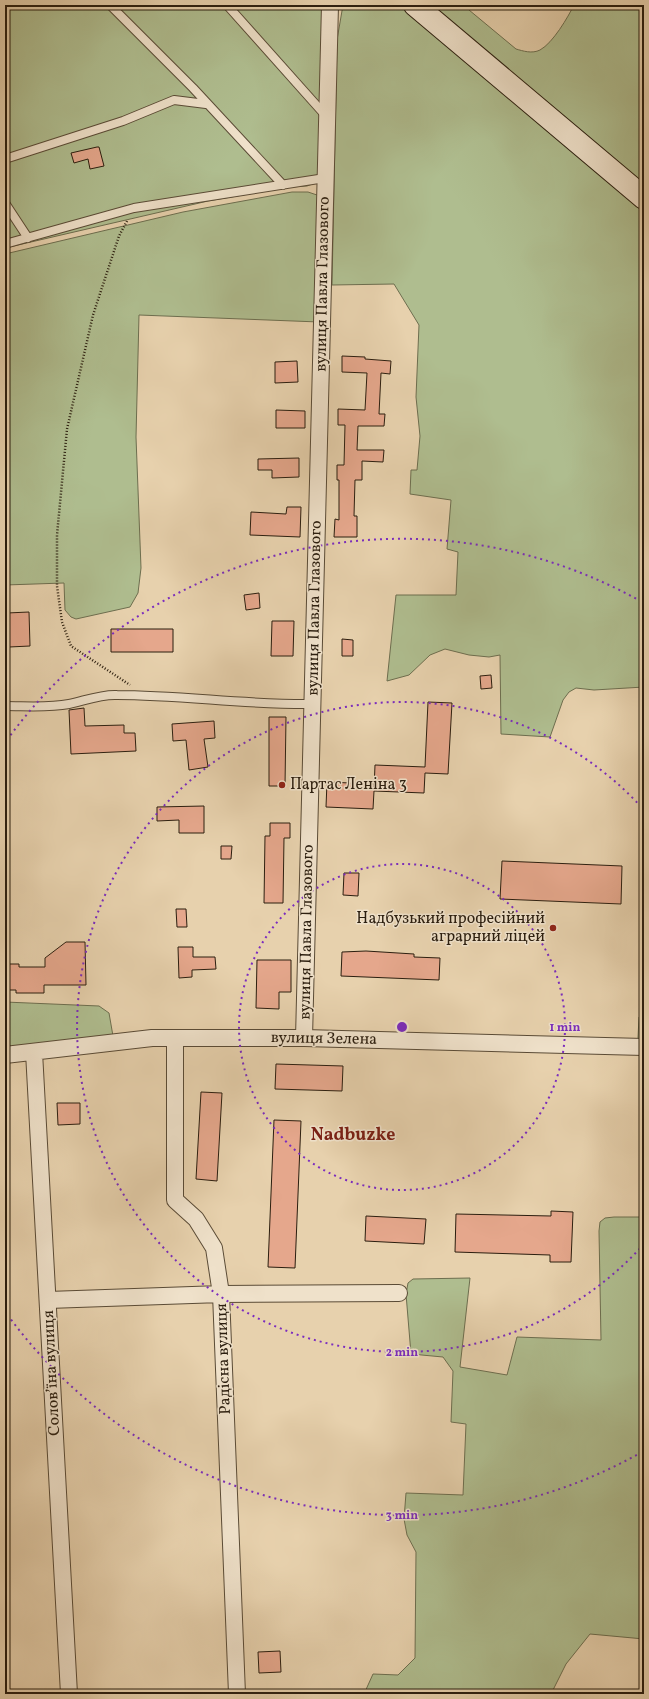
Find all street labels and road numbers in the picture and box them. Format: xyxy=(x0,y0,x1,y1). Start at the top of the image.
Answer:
street label: вулиця Павла Глазового xyxy=(310,196,336,372)
street label: вулиця Павла Глазового xyxy=(302,520,328,696)
street label: вулиця Павла Глазового xyxy=(294,844,320,1020)
street label: вулиця Зелена xyxy=(271,1027,377,1051)
street label: Радісна вулиця xyxy=(211,1303,237,1415)
street label: Соловʼїна вулиця xyxy=(38,1310,66,1436)

